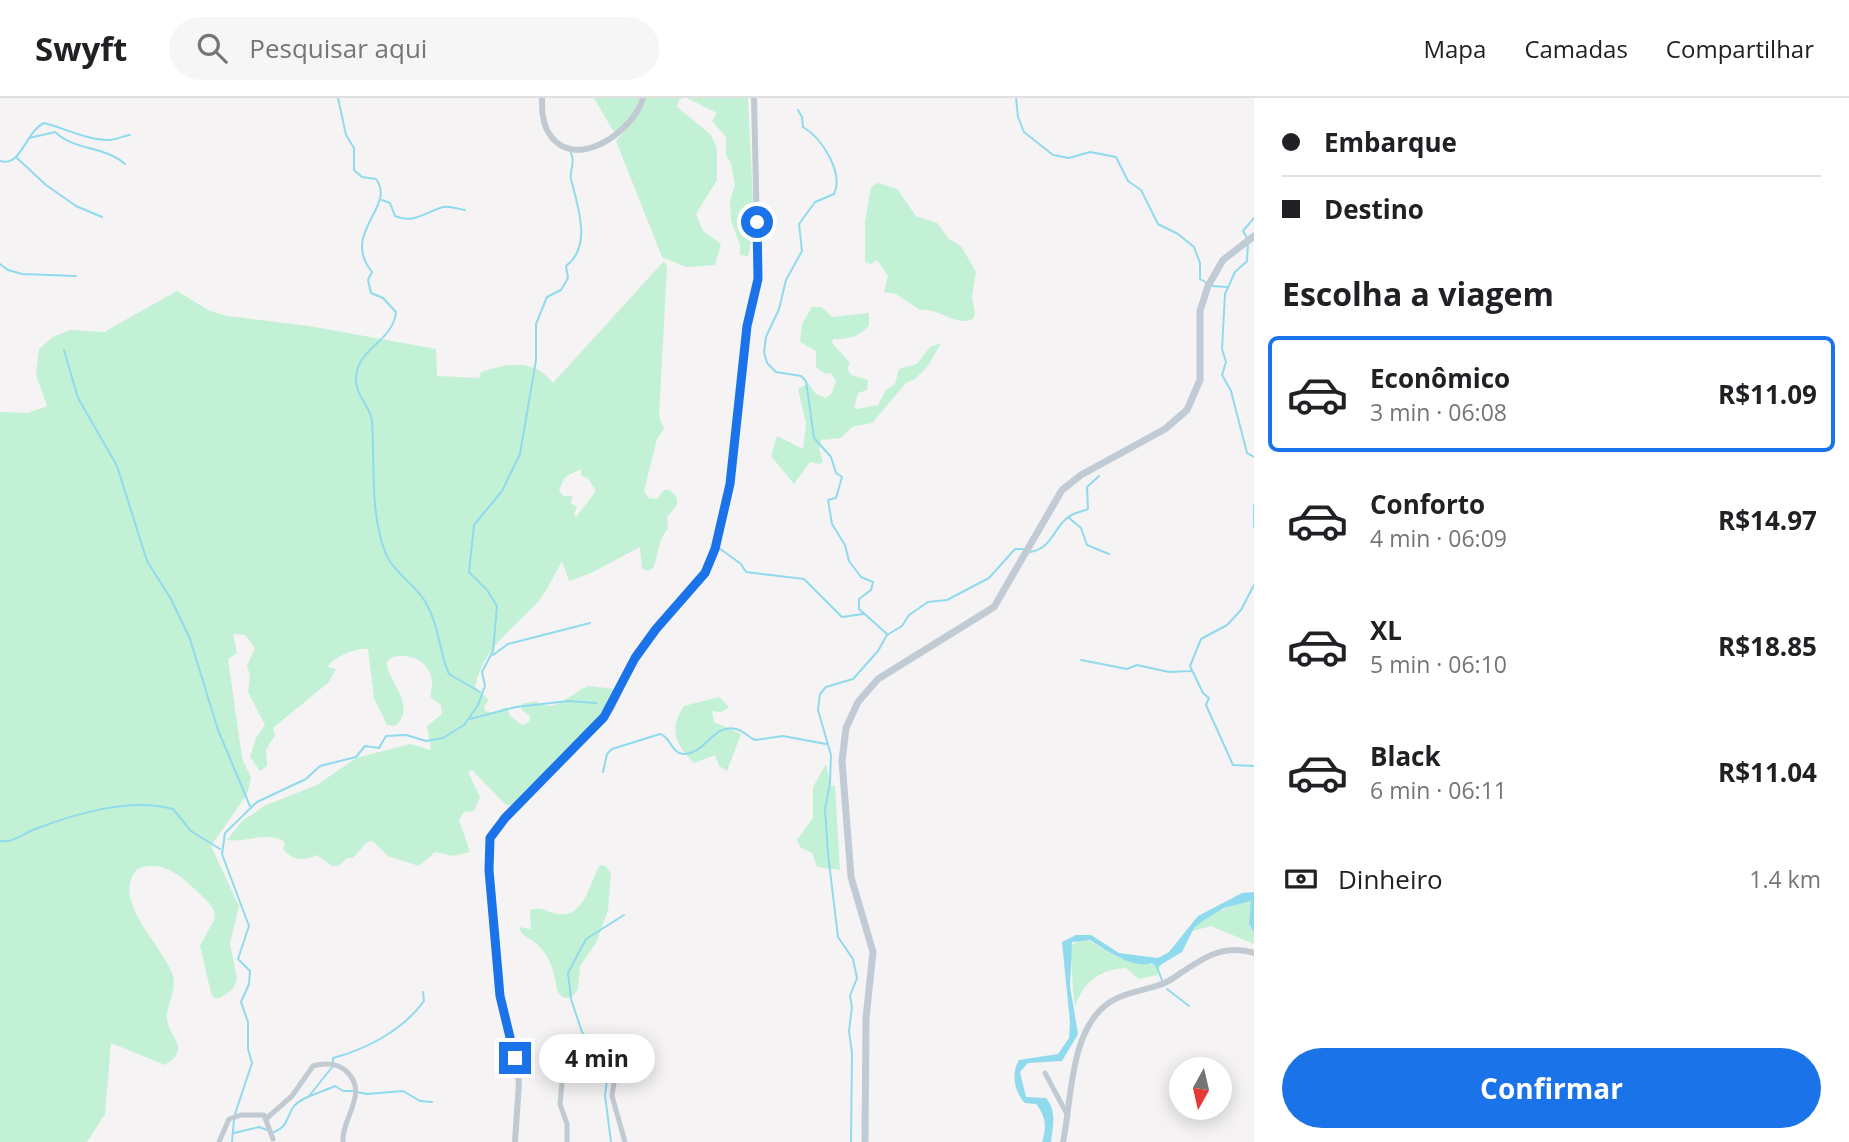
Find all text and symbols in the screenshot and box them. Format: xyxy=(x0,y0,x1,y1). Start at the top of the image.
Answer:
search box xyxy=(169,17,659,80)
text: Swyft xyxy=(35,26,127,71)
icon: search xyxy=(193,29,231,67)
text: Pesquisar aqui xyxy=(249,30,427,66)
text: Mapa xyxy=(1423,32,1486,65)
text: Camadas xyxy=(1524,32,1628,65)
text: Compartilhar xyxy=(1666,32,1814,65)
text: Embarque xyxy=(1324,124,1457,160)
text: Destino xyxy=(1324,191,1424,227)
route start xyxy=(741,206,773,238)
text: Escolha a viagem xyxy=(1282,272,1554,315)
text: Econômico xyxy=(1370,360,1510,396)
icon: car xyxy=(1286,363,1349,426)
text: R$11.09 xyxy=(1718,376,1817,412)
text: 3 min · 06:08 xyxy=(1370,396,1507,428)
text: Conforto xyxy=(1370,486,1485,522)
icon: car xyxy=(1286,489,1349,552)
text: R$14.97 xyxy=(1718,502,1817,538)
text: 4 min · 06:09 xyxy=(1370,522,1507,554)
text: XL xyxy=(1370,612,1402,648)
icon: car xyxy=(1286,615,1349,678)
text: R$18.85 xyxy=(1718,628,1817,664)
text: 5 min · 06:10 xyxy=(1370,648,1507,680)
text: Black xyxy=(1370,738,1441,774)
icon: car xyxy=(1286,741,1349,804)
text: R$11.04 xyxy=(1718,754,1817,790)
text: 6 min · 06:11 xyxy=(1370,774,1507,806)
icon: cash xyxy=(1282,860,1320,898)
text: Dinheiro xyxy=(1338,861,1443,897)
text: 1.4 km xyxy=(1749,863,1821,895)
callout: 4 min xyxy=(540,1034,655,1082)
route end xyxy=(499,1042,531,1074)
text: 4 min xyxy=(565,1042,629,1074)
button: Confirmar xyxy=(1282,1048,1821,1128)
north arrow xyxy=(1169,1057,1232,1120)
map controls xyxy=(1169,1057,1232,1120)

